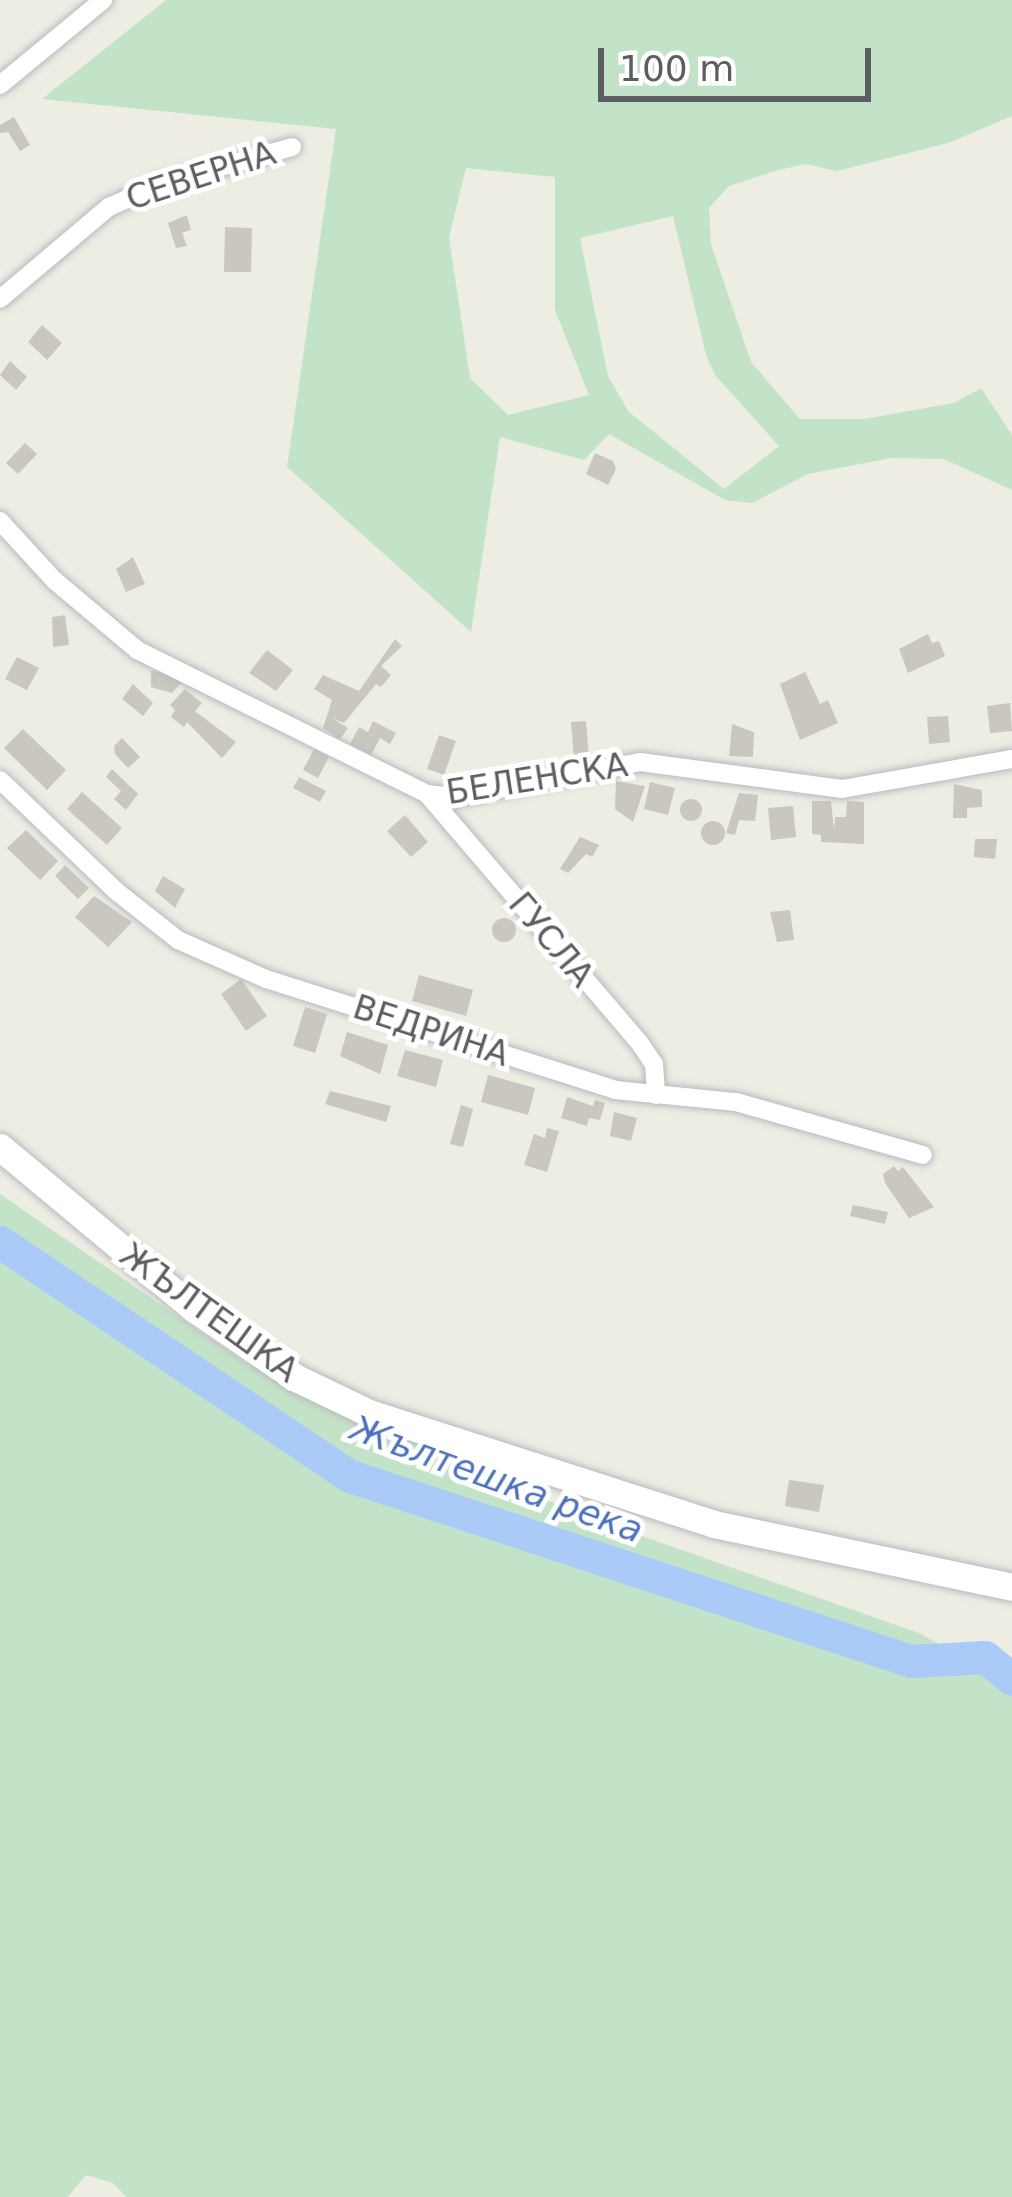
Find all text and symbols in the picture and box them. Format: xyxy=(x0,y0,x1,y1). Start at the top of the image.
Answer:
scale bar xyxy=(604,24,877,98)
text: 100 m xyxy=(619,48,734,89)
street label: СЕВЕРНА xyxy=(121,133,281,219)
street label: БЕЛЕНСКА xyxy=(444,745,630,813)
street label: ГУСЛА xyxy=(500,885,602,995)
street label: ВЕДРИНА xyxy=(348,987,514,1075)
street label: ЖЪЛТЕШКА xyxy=(112,1235,306,1391)
water label: Жълтешка река xyxy=(345,1406,649,1552)

